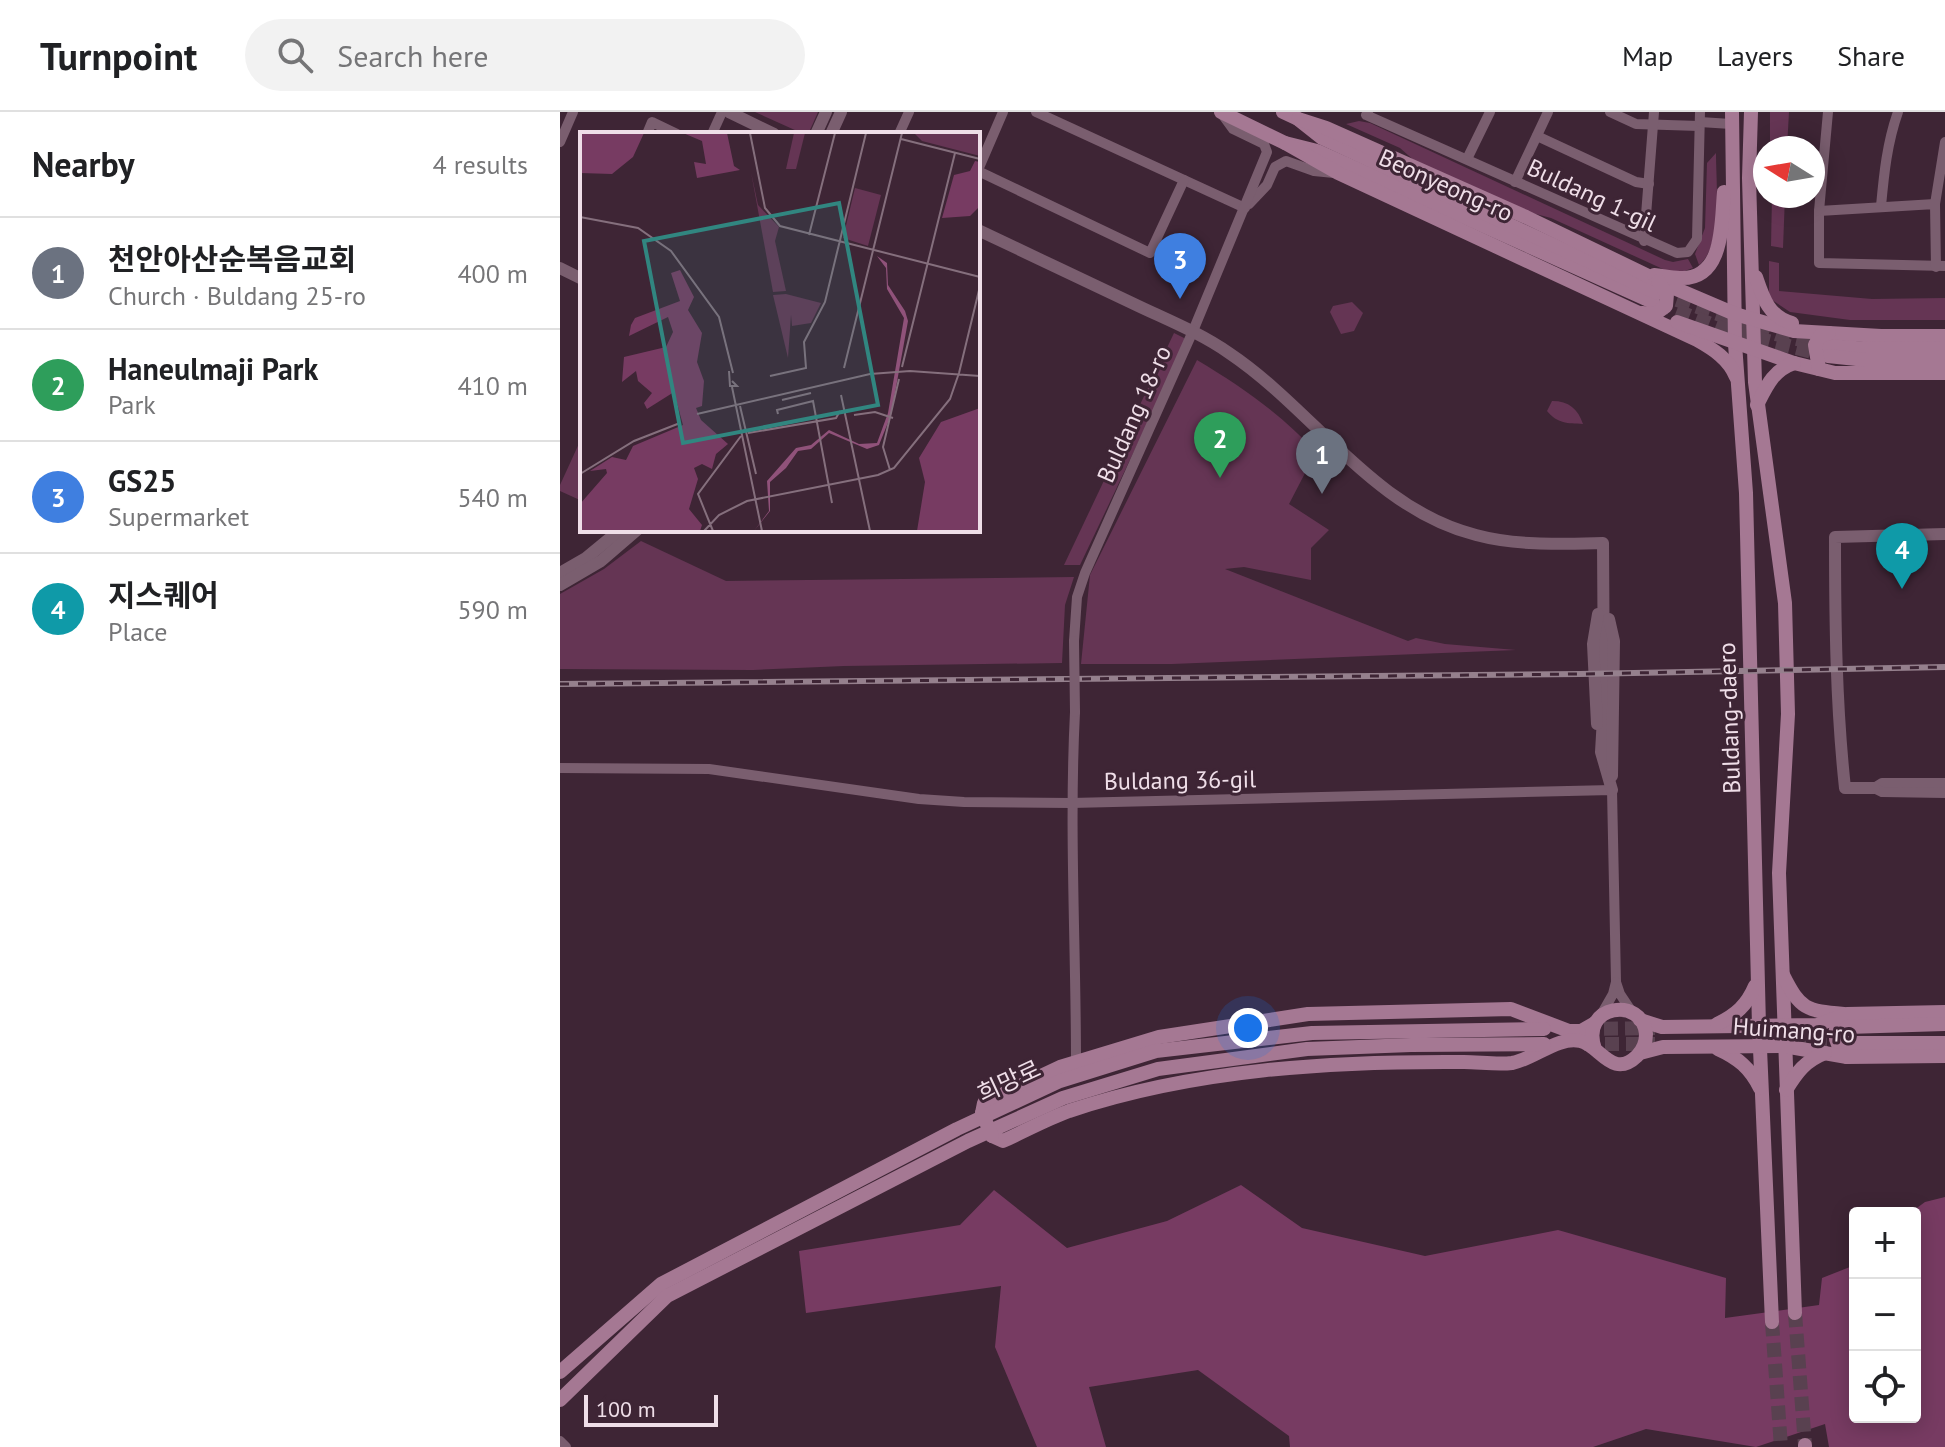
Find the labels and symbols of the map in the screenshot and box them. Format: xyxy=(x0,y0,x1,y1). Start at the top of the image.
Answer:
inset map xyxy=(580,132,980,532)
north arrow xyxy=(1753,136,1825,208)
street label: Beonyeong-ro xyxy=(1374,142,1518,228)
street label: Buldang 1-gil xyxy=(1522,152,1662,238)
pin: 3 xyxy=(1154,233,1206,299)
street label: Buldang 18-ro xyxy=(1090,341,1178,487)
pin: 2 xyxy=(1194,412,1246,478)
pin: 1 xyxy=(1296,428,1348,494)
pin: 4 xyxy=(1876,523,1928,589)
street label: Buldang-daero xyxy=(1711,642,1747,794)
street label: Buldang 36-gil xyxy=(1104,763,1256,797)
your location xyxy=(1228,1008,1268,1048)
street label: Huimang-ro xyxy=(1732,1010,1856,1050)
street label: 희망로 xyxy=(972,1053,1046,1109)
scale bar xyxy=(584,1391,718,1427)

